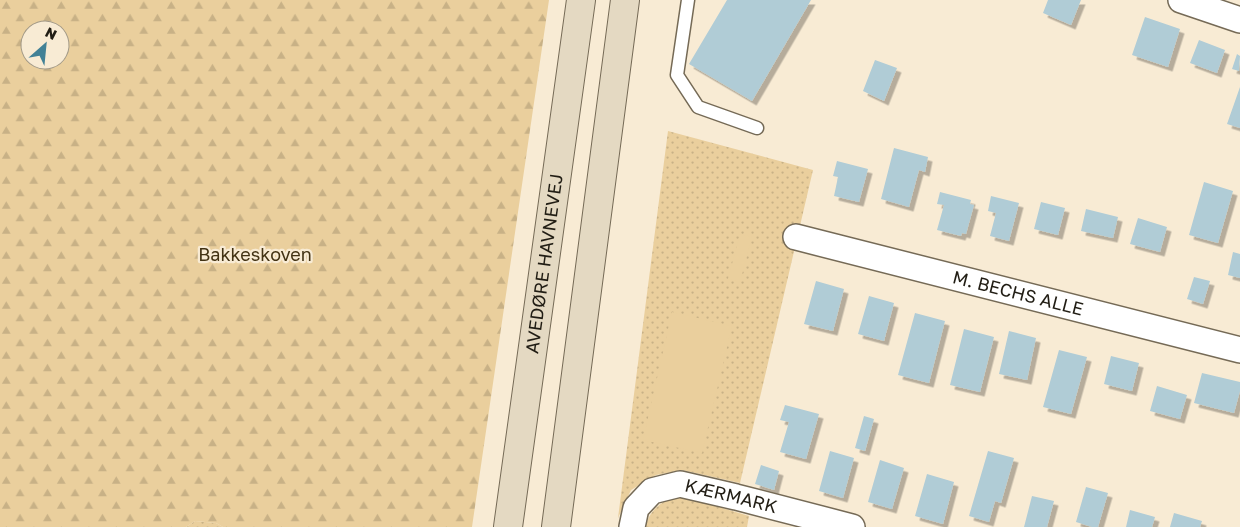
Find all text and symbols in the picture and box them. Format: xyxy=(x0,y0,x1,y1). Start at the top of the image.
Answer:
north arrow xyxy=(20,20,70,70)
text: N xyxy=(43,23,60,43)
street label: AVEDØRE HAVNEVEJ xyxy=(520,172,567,355)
park label: Bakkeskoven xyxy=(198,243,312,265)
street label: M. BECHS ALLE xyxy=(951,265,1086,320)
street label: KÆRMARK xyxy=(683,473,780,517)

